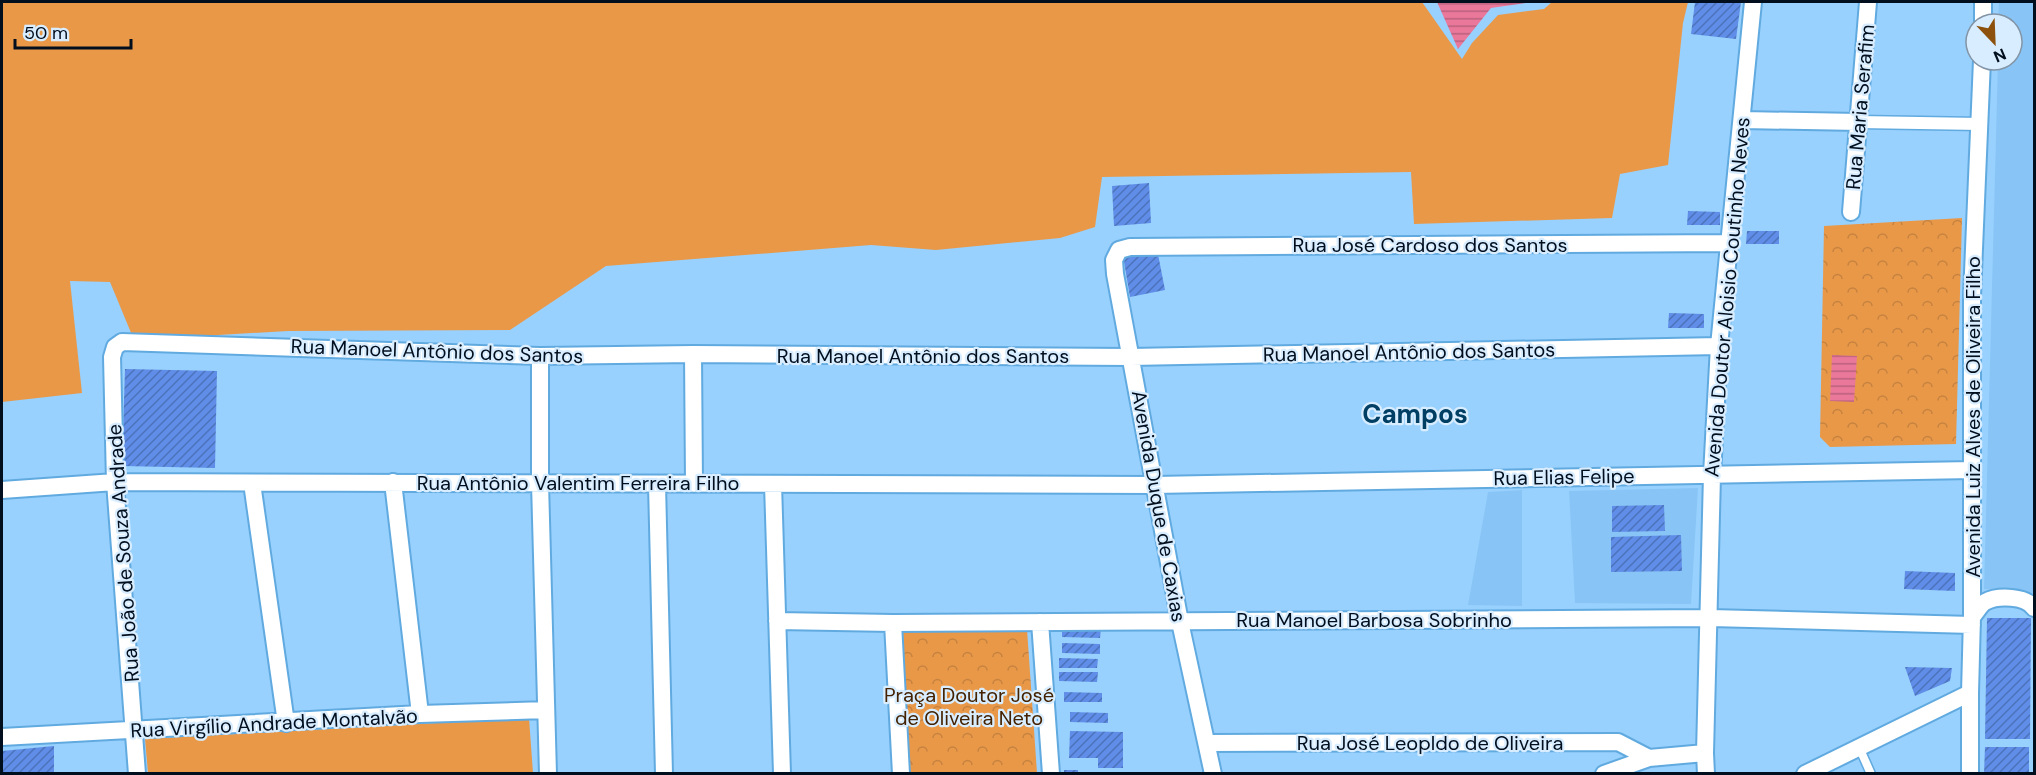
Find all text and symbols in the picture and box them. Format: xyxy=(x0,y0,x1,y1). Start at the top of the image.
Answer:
scale bar xyxy=(15,12,130,50)
north arrow xyxy=(1964,12,2024,72)
text: 50 m xyxy=(24,21,68,45)
street label: Rua Maria Serafim xyxy=(1840,23,1880,191)
text: N xyxy=(1990,43,2009,67)
street label: Avenida Doutor Aloisio Coutinho Neves xyxy=(1698,116,1756,478)
street label: Rua José Cardoso dos Santos xyxy=(1292,232,1568,258)
street label: Avenida Luiz Alves de Oliveira Filho xyxy=(1960,256,1986,578)
street label: Rua Manoel Antônio dos Santos xyxy=(290,333,584,369)
street label: Rua Manoel Antônio dos Santos xyxy=(1263,336,1555,368)
street label: Rua Manoel Antônio dos Santos xyxy=(777,343,1069,369)
street label: Avenida Duque de Caxias xyxy=(1126,388,1192,624)
district label: Campos xyxy=(1362,397,1468,431)
street label: Rua João de Souza Andrade xyxy=(101,423,145,683)
street label: Rua Elias Felipe xyxy=(1493,463,1635,491)
street label: Rua Antônio Valentim Ferreira Filho xyxy=(417,470,739,496)
street label: Rua Manoel Barbosa Sobrinho xyxy=(1236,607,1512,633)
park label: Praça Doutor José de Oliveira Neto xyxy=(884,682,1054,731)
street label: Rua Virgílio Andrade Montalvão xyxy=(130,702,418,744)
street label: Rua José Leopldo de Oliveira xyxy=(1297,730,1563,756)

